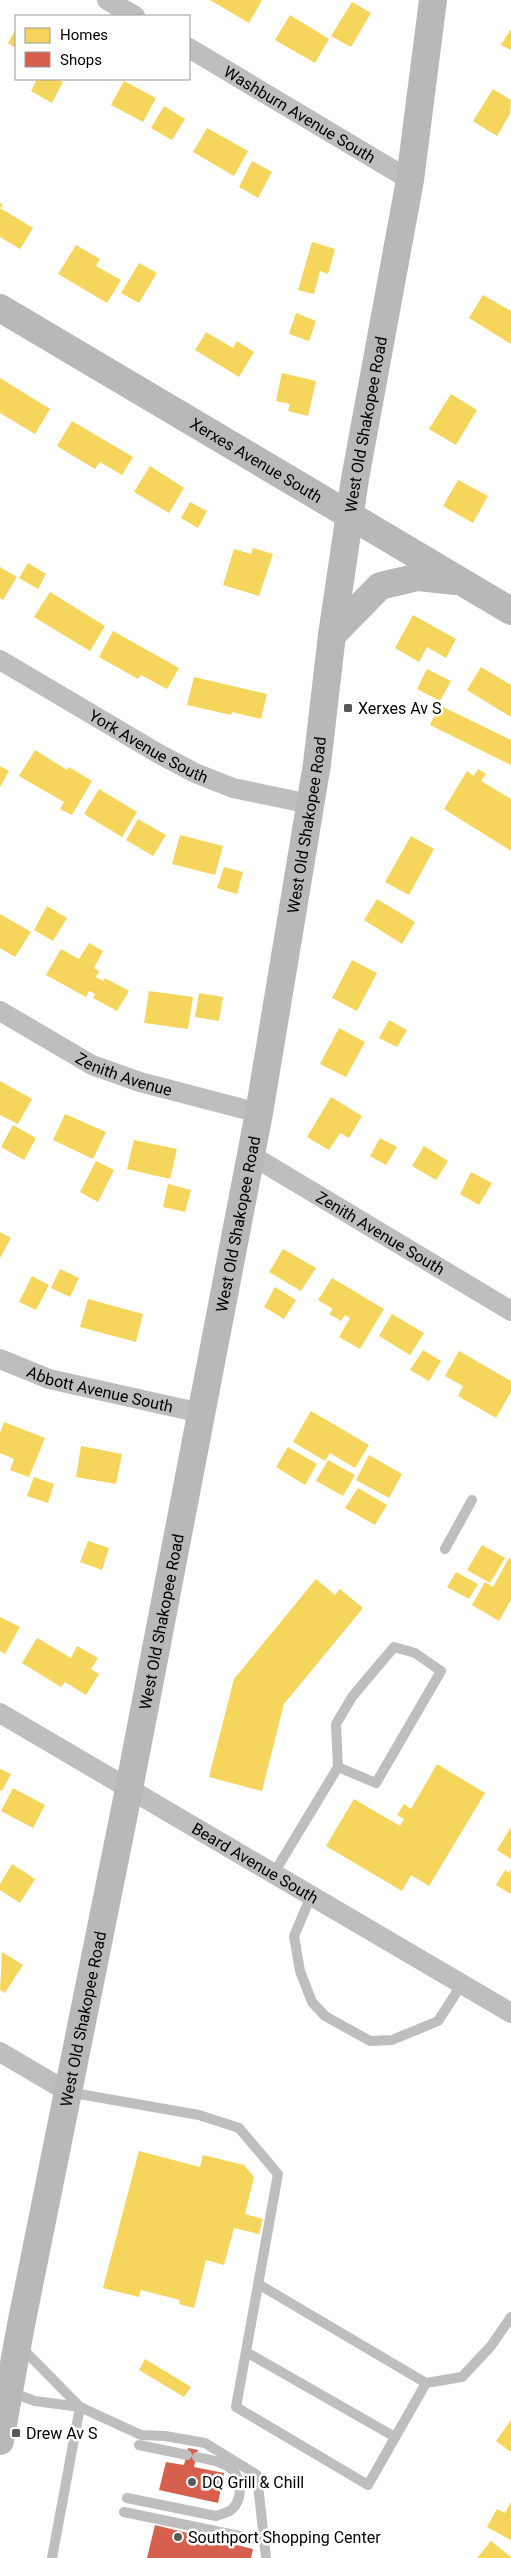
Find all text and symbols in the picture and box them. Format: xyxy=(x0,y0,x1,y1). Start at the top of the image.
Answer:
legend xyxy=(15,15,190,80)
text: Homes xyxy=(60,26,108,44)
text: Shops xyxy=(60,51,102,69)
street label: Washburn Avenue South xyxy=(220,61,379,167)
street label: West Old Shakopee Road xyxy=(341,335,391,514)
street label: Xerxes Avenue South xyxy=(187,414,326,506)
place label: Xerxes Av S xyxy=(358,699,442,718)
marker: Xerxes Av S xyxy=(342,702,354,714)
street label: York Avenue South xyxy=(86,705,211,787)
street label: West Old Shakopee Road xyxy=(283,736,330,915)
street label: Zenith Avenue xyxy=(72,1048,174,1099)
street label: West Old Shakopee Road xyxy=(211,1134,264,1314)
street label: Zenith Avenue South xyxy=(313,1187,448,1279)
street label: Abbott Avenue South xyxy=(24,1362,175,1416)
street label: West Old Shakopee Road xyxy=(135,1532,187,1711)
street label: Beard Avenue South xyxy=(189,1818,322,1907)
street label: West Old Shakopee Road xyxy=(56,1930,110,2109)
place label: Drew Av S xyxy=(26,2424,98,2443)
marker: Drew Av S xyxy=(10,2427,22,2439)
place label: DQ Grill & Chill xyxy=(202,2473,304,2492)
marker: DQ Grill & Chill xyxy=(186,2476,198,2488)
place label: Southport Shopping Center xyxy=(188,2528,381,2547)
marker: Southport Shopping Center xyxy=(172,2531,184,2543)

